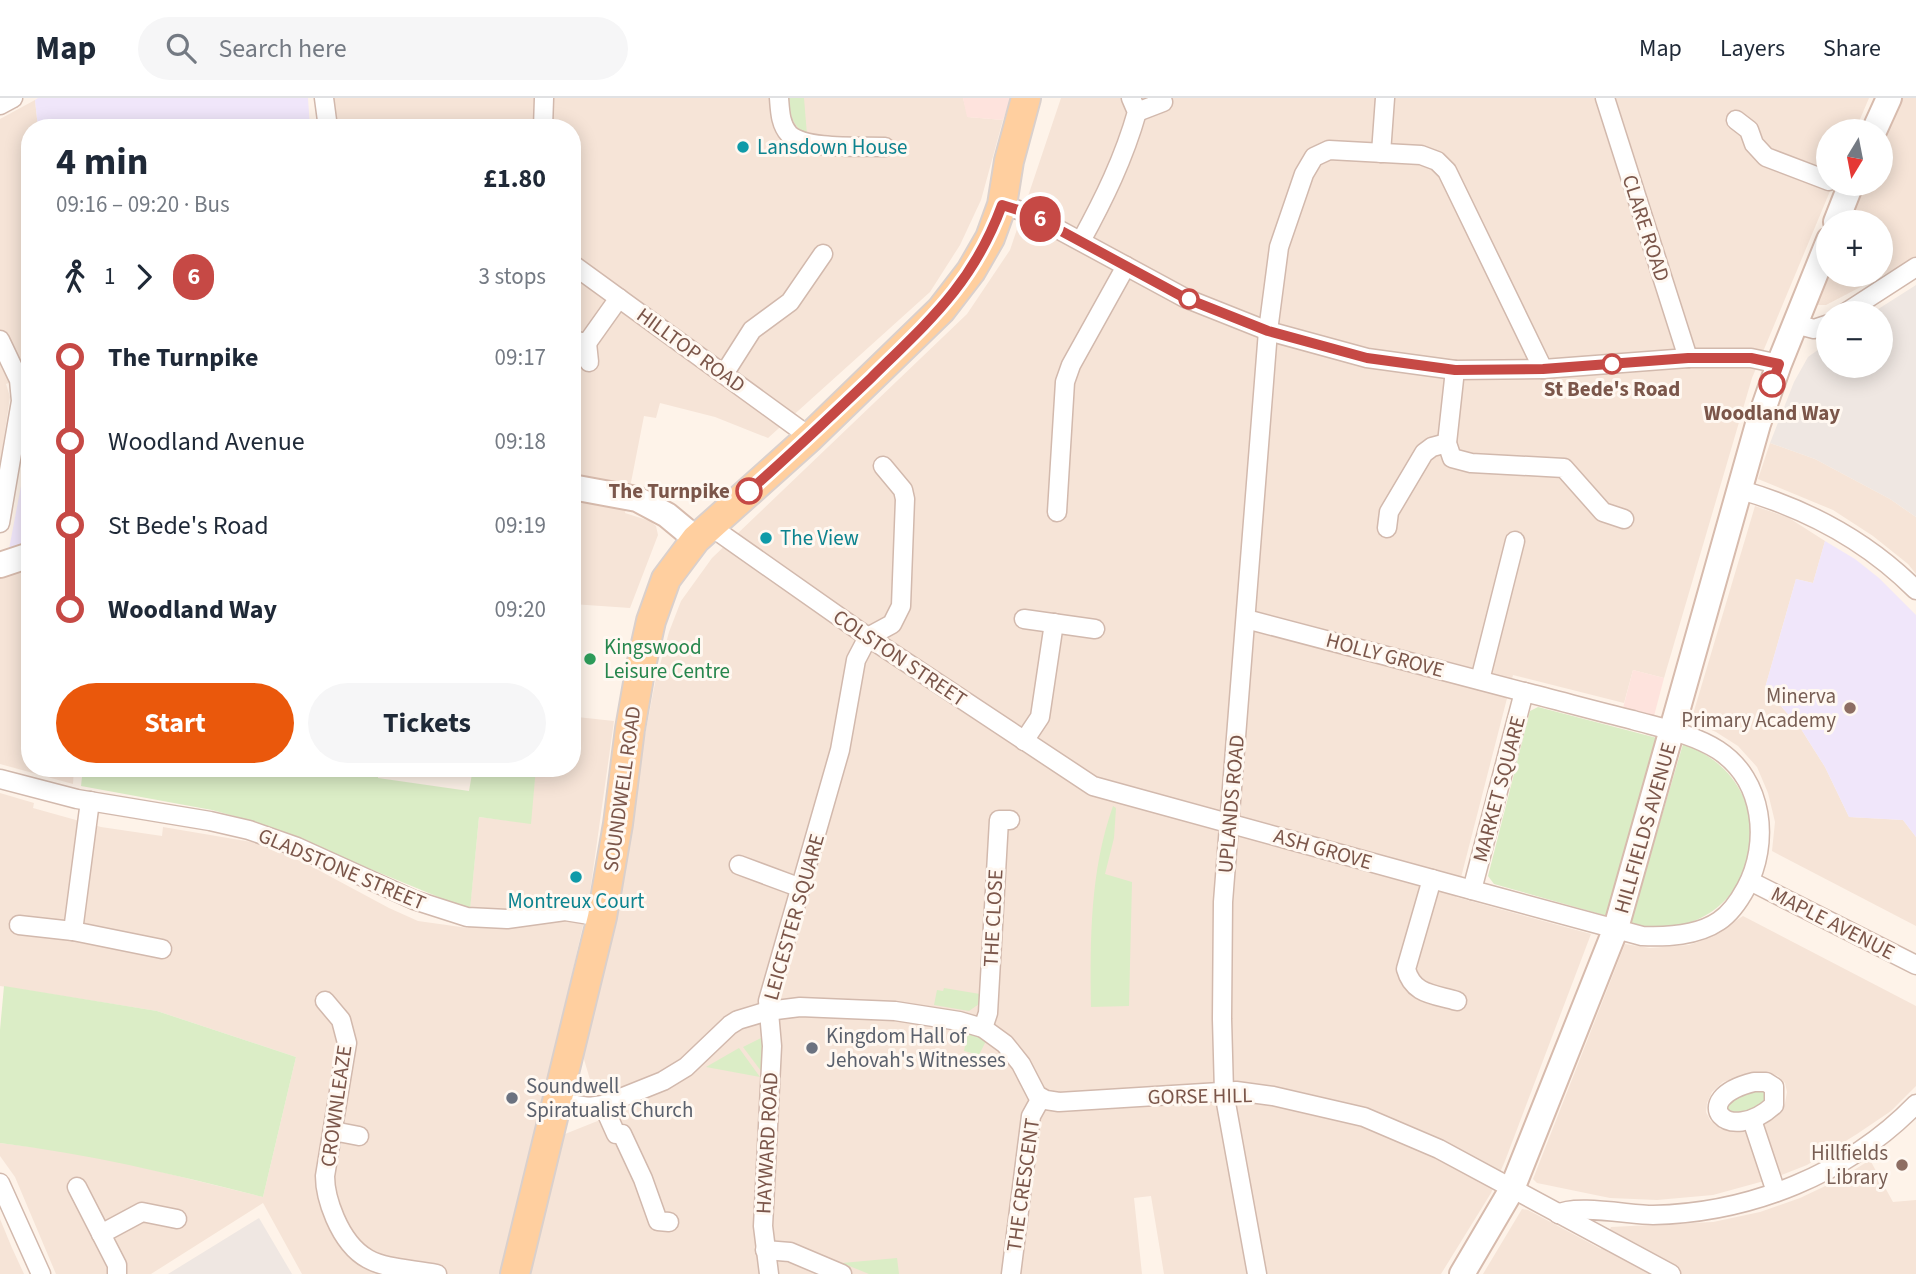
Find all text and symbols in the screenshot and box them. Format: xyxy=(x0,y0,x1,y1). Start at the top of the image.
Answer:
search box xyxy=(138,17,628,80)
text: Map xyxy=(35,25,96,72)
icon: search xyxy=(162,29,200,67)
text: Search here xyxy=(218,30,347,67)
text: Map xyxy=(1639,31,1682,66)
text: Layers xyxy=(1720,31,1785,66)
text: Share xyxy=(1823,31,1881,66)
north arrow xyxy=(1816,119,1894,196)
map controls xyxy=(1816,119,1893,378)
place label: Lansdown House xyxy=(757,132,908,162)
text: 4 min xyxy=(56,135,148,189)
marker: Lansdown House xyxy=(735,139,751,155)
text: £1.80 xyxy=(483,160,546,197)
street label: CLARE ROAD xyxy=(1615,171,1677,285)
text: 09:16 – 09:20 · Bus xyxy=(56,188,230,221)
line badge: 6 xyxy=(1017,196,1063,242)
text: 6 xyxy=(1034,201,1046,236)
button: + xyxy=(1816,210,1893,287)
icon: walk xyxy=(56,258,94,296)
icon: forward xyxy=(125,258,163,296)
text: 6 xyxy=(187,259,200,294)
text: 1 xyxy=(104,260,115,293)
text: 3 stops xyxy=(479,260,546,293)
unlabelled marker xyxy=(1179,289,1199,309)
street label: HILLTOP ROAD xyxy=(630,300,752,400)
button: − xyxy=(1816,301,1893,378)
text: The Turnpike xyxy=(108,339,258,376)
text: 09:17 xyxy=(495,341,546,374)
marker: St Bede's Road xyxy=(1602,354,1622,374)
marker: Woodland Way xyxy=(1759,371,1785,397)
place label: St Bede's Road xyxy=(1544,374,1680,404)
place label: Woodland Way xyxy=(1704,398,1840,428)
text: Woodland Avenue xyxy=(108,423,305,460)
text: 09:18 xyxy=(495,425,546,458)
place label: The Turnpike xyxy=(609,476,730,506)
marker: The Turnpike xyxy=(736,478,762,504)
text: St Bede's Road xyxy=(108,507,269,544)
text: 09:19 xyxy=(495,509,546,542)
place label: The View xyxy=(780,523,859,553)
marker: The View xyxy=(758,530,774,546)
text: Woodland Way xyxy=(108,591,277,628)
text: 09:20 xyxy=(495,593,546,626)
street label: COLSTON STREET xyxy=(827,602,973,714)
street label: HOLLY GROVE xyxy=(1323,625,1447,685)
place label: Kingswood Leisure Centre xyxy=(604,632,730,686)
marker: Kingswood Leisure Centre xyxy=(582,651,598,667)
place label: Minerva Primary Academy xyxy=(1681,681,1836,735)
button: Start xyxy=(56,683,294,763)
button: Tickets xyxy=(308,683,546,763)
marker: Minerva Primary Academy xyxy=(1842,700,1858,716)
street label: SOUNDWELL ROAD xyxy=(596,704,648,874)
street label: MARKET SQUARE xyxy=(1465,713,1533,865)
street label: UPLANDS ROAD xyxy=(1210,733,1252,875)
street label: HILLFIELDS AVENUE xyxy=(1606,739,1684,917)
street label: GLADSTONE STREET xyxy=(254,820,430,918)
street label: ASH GROVE xyxy=(1270,821,1376,877)
street label: LEICESTER SQUARE xyxy=(756,830,832,1004)
street label: THE CLOSE xyxy=(975,868,1011,968)
marker: Montreux Court xyxy=(568,869,584,885)
street label: MAPLE AVENUE xyxy=(1766,879,1900,967)
place label: Montreux Court xyxy=(508,886,644,916)
place label: Kingdom Hall of Jehovah's Witnesses xyxy=(826,1021,1006,1075)
marker: Kingdom Hall of Jehovah's Witnesses xyxy=(804,1040,820,1056)
street label: CROWNLEAZE xyxy=(313,1043,359,1169)
place label: Soundwell Spiratualist Church xyxy=(526,1071,693,1125)
street label: HAYWARD ROAD xyxy=(748,1071,786,1215)
street label: GORSE HILL xyxy=(1147,1080,1253,1112)
marker: Soundwell Spiratualist Church xyxy=(504,1090,520,1106)
street label: THE CRESCENT xyxy=(999,1116,1047,1254)
place label: Hillfields Library xyxy=(1811,1138,1888,1192)
marker: Hillfields Library xyxy=(1894,1157,1910,1173)

